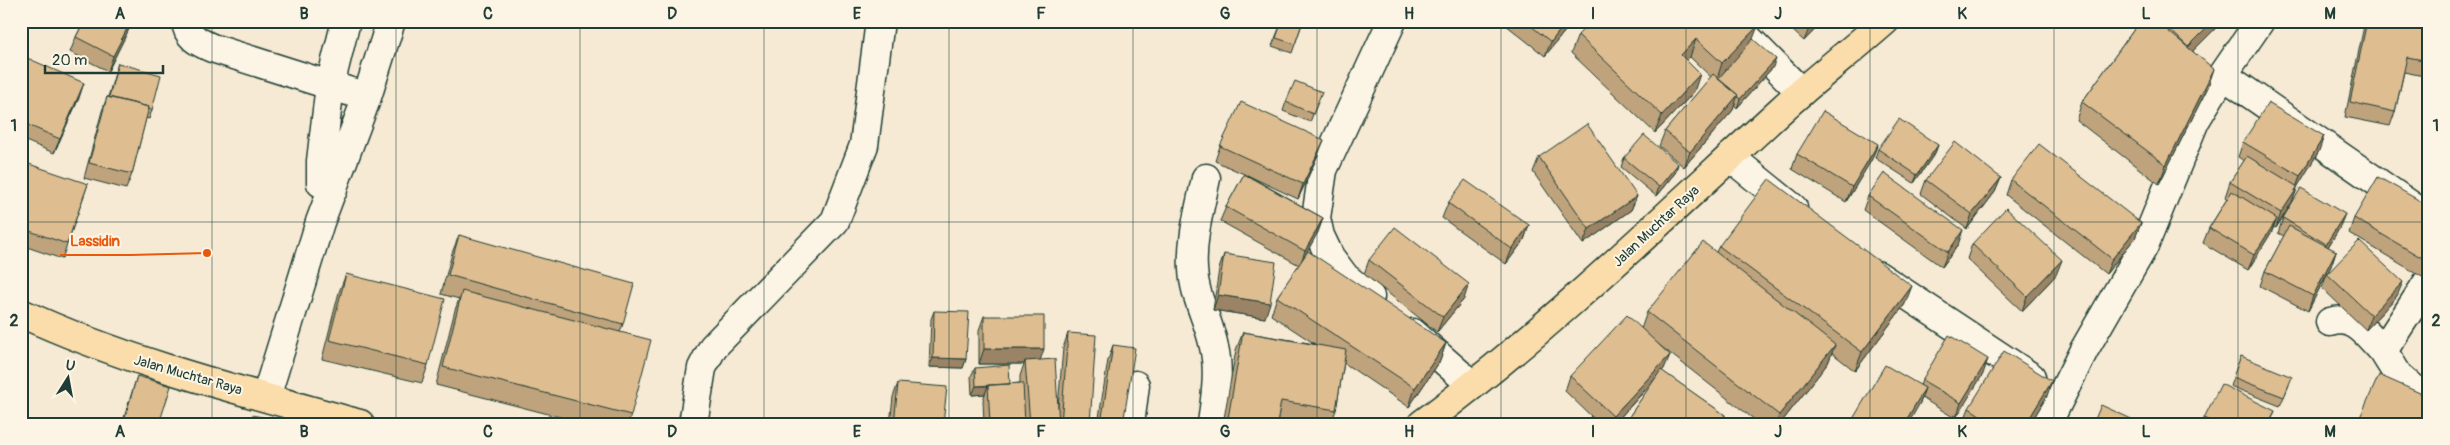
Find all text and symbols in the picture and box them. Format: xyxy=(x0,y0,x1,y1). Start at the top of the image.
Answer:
text: A xyxy=(115,4,126,24)
text: B xyxy=(299,4,309,24)
text: C xyxy=(483,4,493,24)
text: D xyxy=(667,4,677,24)
text: E xyxy=(853,4,862,24)
text: F xyxy=(1036,4,1046,24)
text: G xyxy=(1220,4,1231,24)
text: H xyxy=(1404,4,1414,24)
text: I xyxy=(1591,4,1595,24)
text: J xyxy=(1774,4,1782,24)
text: K xyxy=(1957,4,1967,24)
text: L xyxy=(2141,4,2151,24)
text: M xyxy=(2324,4,2336,24)
scale bar xyxy=(45,42,162,74)
text: 20 m xyxy=(52,51,87,70)
text: 1 xyxy=(11,116,17,136)
text: 1 xyxy=(2433,116,2439,136)
street label: Jalan Muchtar Raya xyxy=(1609,182,1703,270)
callout: Lassidin xyxy=(60,225,130,255)
text: Lassidin xyxy=(70,232,120,251)
text: 2 xyxy=(10,311,19,331)
text: 2 xyxy=(2432,311,2441,331)
street label: Jalan Muchtar Raya xyxy=(132,351,244,399)
north arrow xyxy=(42,352,92,402)
text: U xyxy=(64,357,77,375)
text: A xyxy=(115,422,126,442)
text: B xyxy=(299,422,309,442)
text: C xyxy=(483,422,493,442)
text: D xyxy=(667,422,677,442)
text: E xyxy=(853,422,862,442)
text: F xyxy=(1036,422,1046,442)
text: G xyxy=(1220,422,1231,442)
text: H xyxy=(1404,422,1414,442)
text: I xyxy=(1591,422,1595,442)
text: J xyxy=(1774,422,1782,442)
text: K xyxy=(1957,422,1967,442)
text: L xyxy=(2141,422,2151,442)
text: M xyxy=(2324,422,2336,442)

